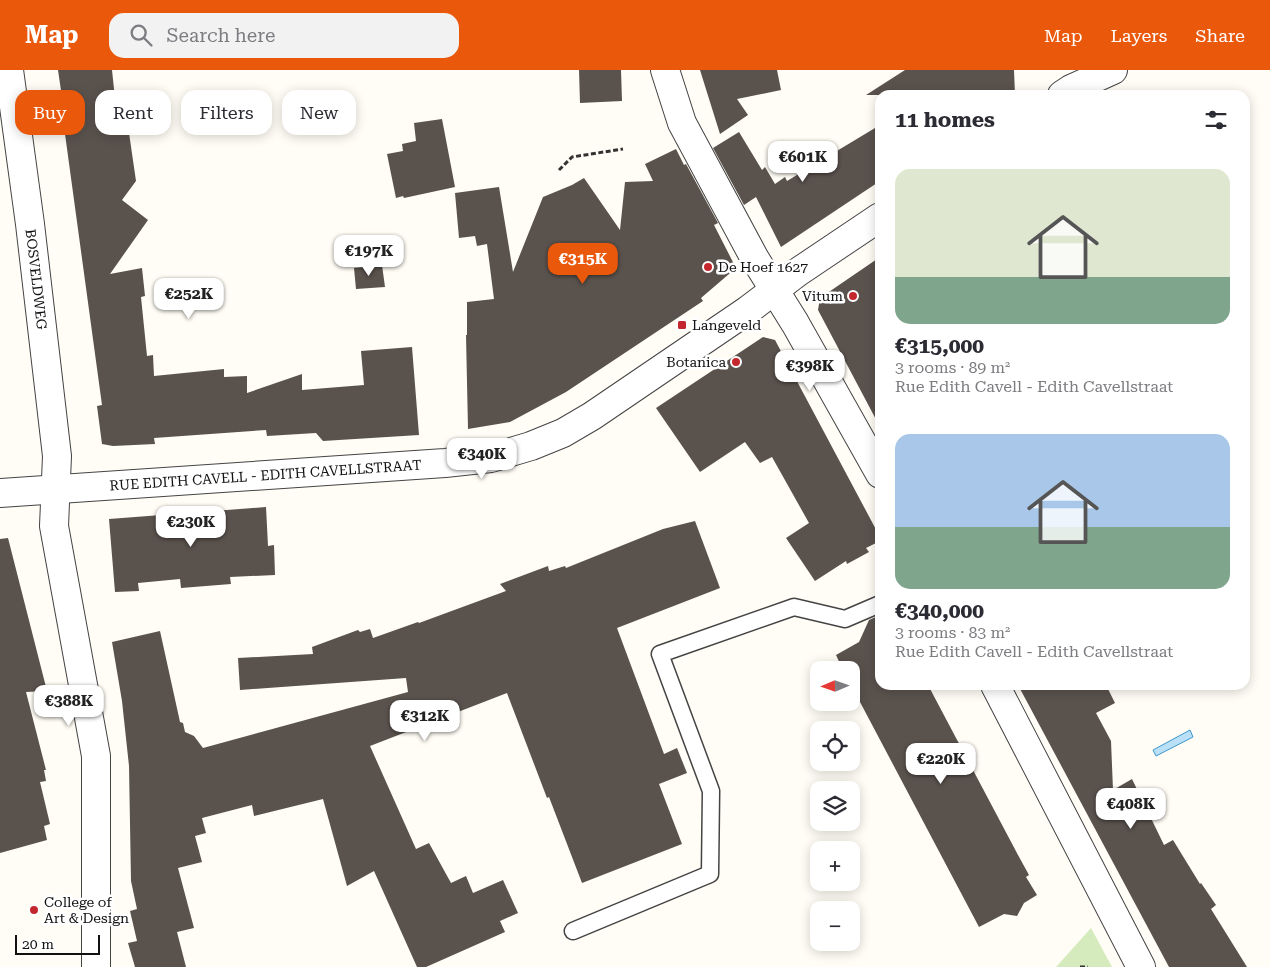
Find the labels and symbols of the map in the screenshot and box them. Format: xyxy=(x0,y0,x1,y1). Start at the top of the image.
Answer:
pin: €601K xyxy=(768,140,838,183)
street label: BOSVELDWEG xyxy=(23,228,50,330)
pin: €197K xyxy=(334,234,404,277)
pin: €315K xyxy=(548,242,618,285)
place label: De Hoef 1627 xyxy=(718,259,808,275)
marker: De Hoef 1627 xyxy=(702,261,714,273)
pin: €252K xyxy=(154,278,224,320)
place label: Vitum xyxy=(802,288,843,304)
marker: Vitum xyxy=(847,290,859,302)
place label: Langeveld xyxy=(692,317,761,333)
marker: Langeveld xyxy=(676,319,688,331)
pin: €398K xyxy=(775,350,845,392)
place label: Botanica xyxy=(666,354,726,370)
marker: Botanica xyxy=(730,356,742,368)
pin: €340K xyxy=(447,438,517,480)
street label: RUE EDITH CAVELL - EDITH CAVELLSTRAAT xyxy=(109,457,422,494)
pin: €230K xyxy=(156,506,226,548)
north arrow xyxy=(810,661,860,711)
pin: €388K xyxy=(34,684,104,727)
pin: €312K xyxy=(390,700,460,742)
pin: €220K xyxy=(906,742,976,785)
pin: €408K xyxy=(1096,788,1166,830)
place label: College of Art & Design xyxy=(44,894,129,926)
marker: College of Art & Design xyxy=(28,904,40,916)
scale bar xyxy=(15,932,100,955)

